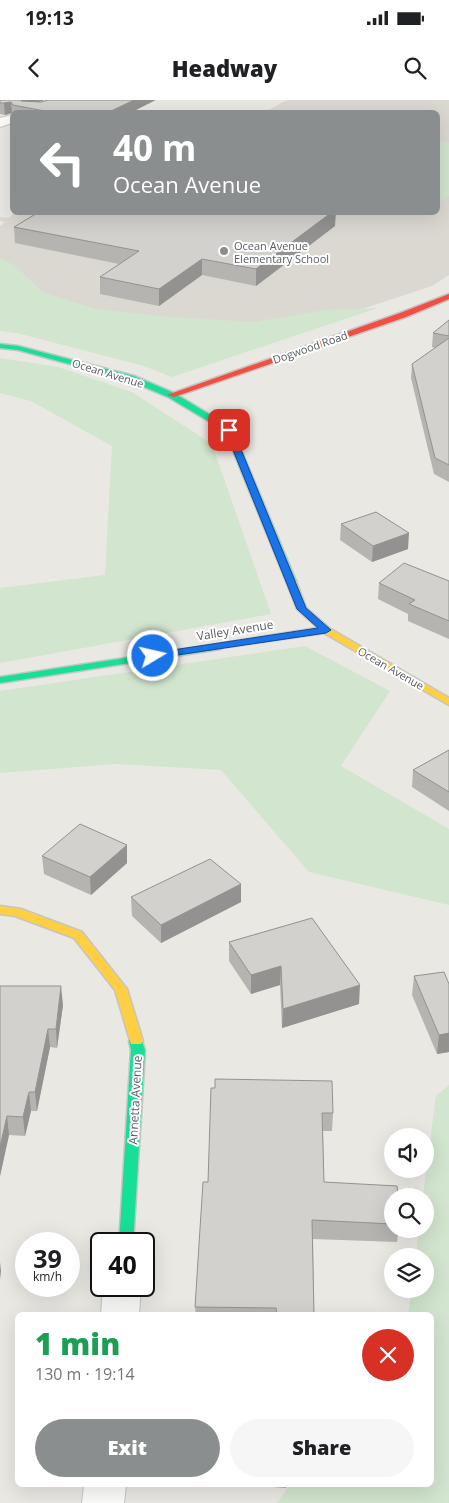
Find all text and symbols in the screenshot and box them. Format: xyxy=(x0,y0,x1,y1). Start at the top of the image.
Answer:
text: 19:13 xyxy=(25,5,74,31)
text: Headway xyxy=(172,53,277,83)
icon: back xyxy=(20,54,48,82)
icon: search xyxy=(401,54,429,82)
text: 40 m xyxy=(113,124,196,171)
icon: left xyxy=(30,130,95,195)
text: Ocean Avenue xyxy=(113,169,261,199)
place label: Ocean Avenue Elementary School xyxy=(234,238,329,266)
marker: Ocean Avenue Elementary School xyxy=(218,245,230,257)
street label: Dogwood Road xyxy=(271,327,349,367)
street label: Ocean Avenue xyxy=(70,355,146,391)
pin xyxy=(208,409,250,451)
icon: arrive xyxy=(215,416,243,444)
street label: Valley Avenue xyxy=(195,616,275,644)
position arrow xyxy=(126,629,178,681)
street label: Ocean Avenue xyxy=(355,643,427,693)
street label: Annetta Avenue xyxy=(124,1055,146,1145)
map controls xyxy=(384,1128,434,1298)
button: sound xyxy=(384,1128,434,1178)
button: search xyxy=(384,1188,434,1238)
speed limit sign: 40 xyxy=(90,1232,155,1297)
text: 39 xyxy=(33,1241,62,1275)
button: layers xyxy=(384,1248,434,1298)
text: km/h xyxy=(33,1268,62,1285)
text: 1 min xyxy=(35,1323,120,1364)
button: close xyxy=(362,1329,414,1381)
text: 130 m · 19:14 xyxy=(35,1363,135,1385)
button: Exit xyxy=(35,1419,220,1477)
button: Share xyxy=(230,1419,414,1477)

